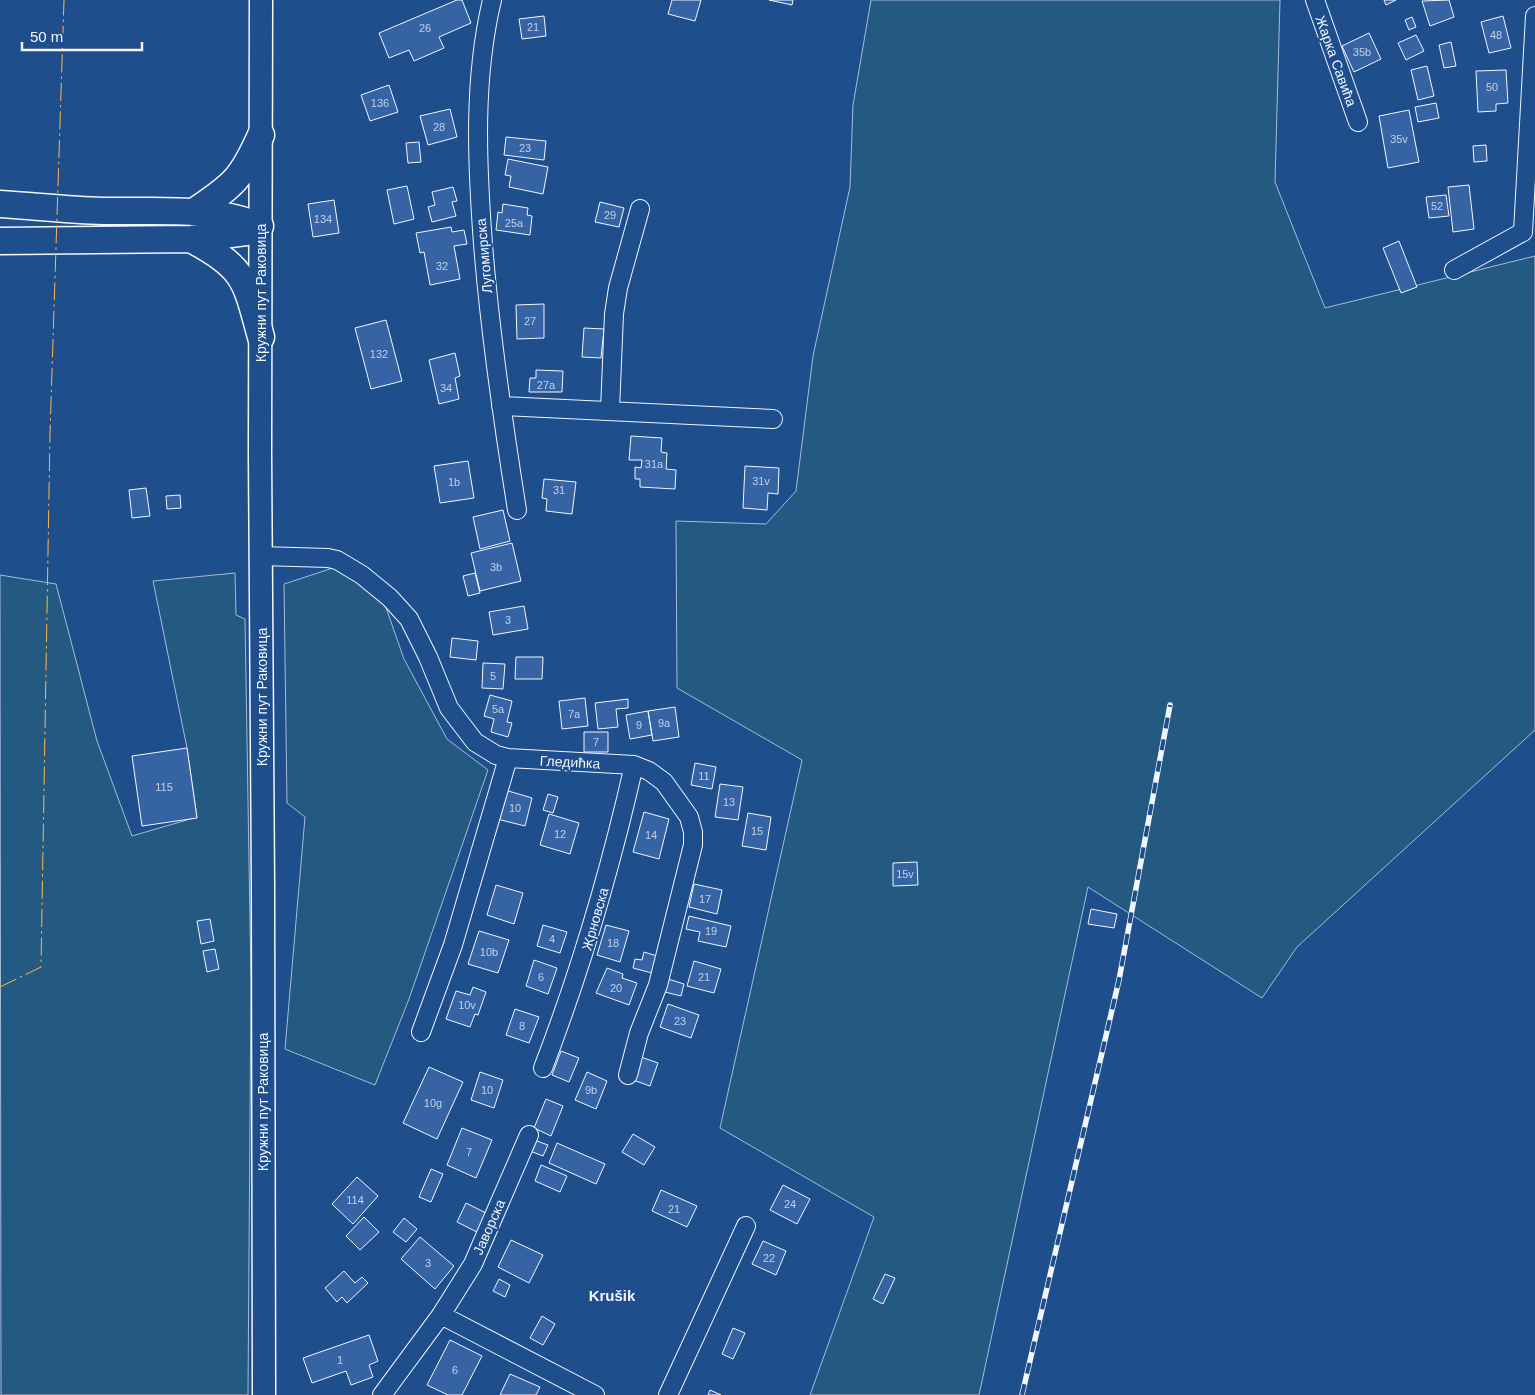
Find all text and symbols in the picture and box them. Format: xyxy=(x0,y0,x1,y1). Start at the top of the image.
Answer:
street label: Жарка Савића xyxy=(1312,13,1360,109)
scale bar xyxy=(22,20,142,52)
house number: 21 xyxy=(527,21,539,33)
house number: 26 xyxy=(419,22,431,34)
text: 50 m xyxy=(30,28,63,45)
house number: 48 xyxy=(1490,29,1502,41)
house number: 35b xyxy=(1353,46,1371,58)
house number: 50 xyxy=(1486,81,1498,93)
house number: 136 xyxy=(371,97,389,109)
house number: 28 xyxy=(433,121,445,133)
house number: 35v xyxy=(1390,133,1408,145)
house number: 23 xyxy=(519,142,531,154)
house number: 52 xyxy=(1431,200,1443,212)
house number: 29 xyxy=(604,209,616,221)
house number: 134 xyxy=(314,213,332,225)
house number: 25a xyxy=(505,217,524,229)
street label: Лугомирска xyxy=(473,218,495,294)
street label: Кружни пут Раковица xyxy=(253,224,269,362)
house number: 32 xyxy=(436,260,448,272)
house number: 27 xyxy=(524,315,536,327)
house number: 132 xyxy=(370,348,388,360)
house number: 27a xyxy=(537,379,556,391)
house number: 34 xyxy=(440,382,452,394)
house number: 31a xyxy=(645,458,664,470)
house number: 31v xyxy=(752,475,770,487)
house number: 1b xyxy=(448,476,460,488)
house number: 31 xyxy=(553,484,565,496)
house number: 3b xyxy=(490,561,502,573)
house number: 3 xyxy=(505,614,511,626)
street label: Кружни пут Раковица xyxy=(254,628,270,766)
house number: 5 xyxy=(490,670,496,682)
house number: 5a xyxy=(492,703,505,715)
house number: 7a xyxy=(568,708,581,720)
house number: 9a xyxy=(658,717,671,729)
house number: 9 xyxy=(636,719,642,731)
house number: 7 xyxy=(593,736,599,748)
street label: Гледићка xyxy=(539,752,601,772)
house number: 11 xyxy=(698,770,710,782)
house number: 115 xyxy=(155,781,173,793)
house number: 13 xyxy=(723,796,735,808)
house number: 10 xyxy=(509,802,521,814)
house number: 15 xyxy=(751,825,763,837)
house number: 12 xyxy=(554,828,566,840)
house number: 14 xyxy=(645,829,657,841)
house number: 15v xyxy=(896,868,914,880)
street label: Жрновска xyxy=(578,885,612,952)
house number: 17 xyxy=(699,893,711,905)
house number: 19 xyxy=(705,925,717,937)
house number: 4 xyxy=(549,933,555,945)
house number: 18 xyxy=(607,937,619,949)
house number: 10b xyxy=(480,946,498,958)
house number: 6 xyxy=(538,971,544,983)
house number: 21 xyxy=(698,971,710,983)
house number: 20 xyxy=(610,982,622,994)
house number: 10v xyxy=(458,999,476,1011)
house number: 23 xyxy=(674,1015,686,1027)
house number: 8 xyxy=(519,1020,525,1032)
street label: Кружни пут Раковица xyxy=(255,1033,271,1171)
house number: 10 xyxy=(481,1084,493,1096)
house number: 9b xyxy=(585,1084,597,1096)
house number: 10g xyxy=(424,1097,442,1109)
house number: 7 xyxy=(466,1146,472,1158)
house number: 114 xyxy=(346,1194,364,1206)
street label: Јаворска xyxy=(470,1197,508,1257)
house number: 24 xyxy=(784,1198,796,1210)
house number: 21 xyxy=(668,1203,680,1215)
house number: 22 xyxy=(763,1252,775,1264)
house number: 3 xyxy=(425,1257,431,1269)
district label: Krušik xyxy=(589,1287,636,1304)
house number: 1 xyxy=(337,1354,343,1366)
house number: 6 xyxy=(452,1364,458,1376)

